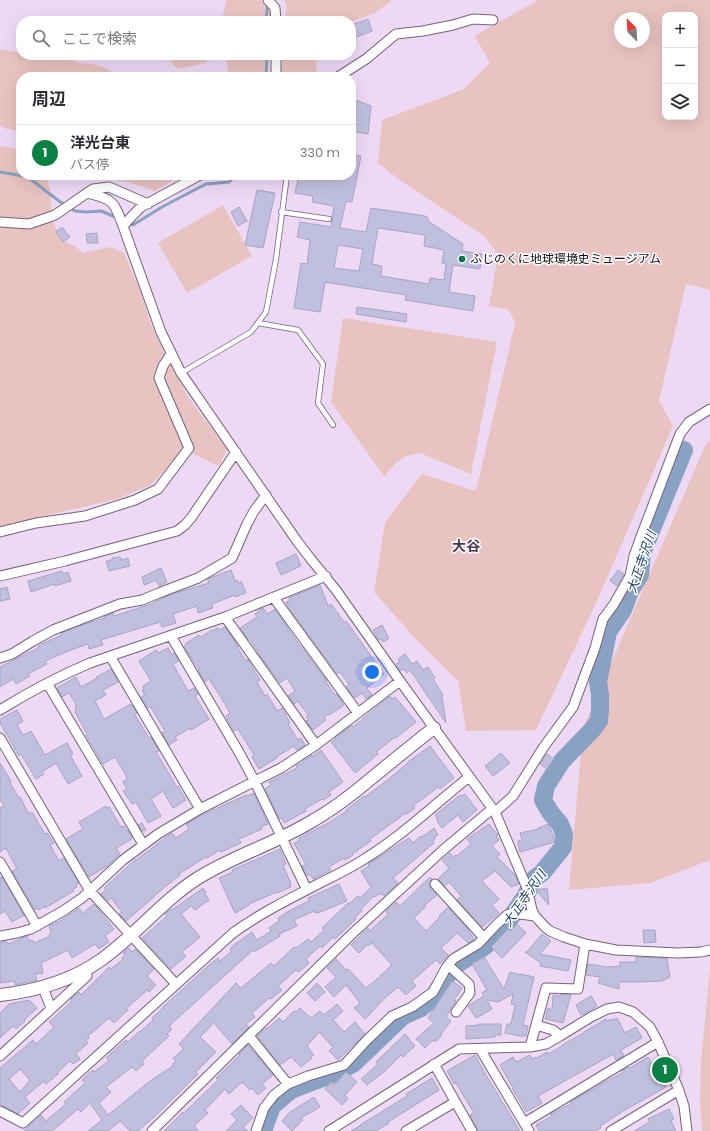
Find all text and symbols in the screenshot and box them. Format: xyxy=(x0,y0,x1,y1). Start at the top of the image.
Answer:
north arrow xyxy=(614,12,650,48)
map controls xyxy=(662,12,698,120)
button: + xyxy=(662,12,698,48)
search box xyxy=(16,16,356,60)
icon: search xyxy=(30,27,52,49)
text: ここで検索 xyxy=(62,28,137,49)
button: − xyxy=(662,48,698,84)
button: layers xyxy=(662,84,698,120)
text: 周辺 xyxy=(32,87,66,111)
text: 洋光台東 xyxy=(70,132,130,153)
text: 1 xyxy=(43,143,47,162)
text: 330 m xyxy=(300,143,340,162)
text: バス停 xyxy=(70,155,109,174)
place label: ふじのくに地球環境史ミュージアム xyxy=(470,250,661,267)
marker: ふじのくに地球環境史ミュージアム xyxy=(457,254,467,264)
water label: 大正寺沢川 xyxy=(622,526,662,596)
district label: 大谷 xyxy=(452,536,481,556)
your location xyxy=(362,662,382,682)
water label: 大正寺沢川 xyxy=(498,865,552,930)
pin: 1 xyxy=(652,1055,678,1085)

